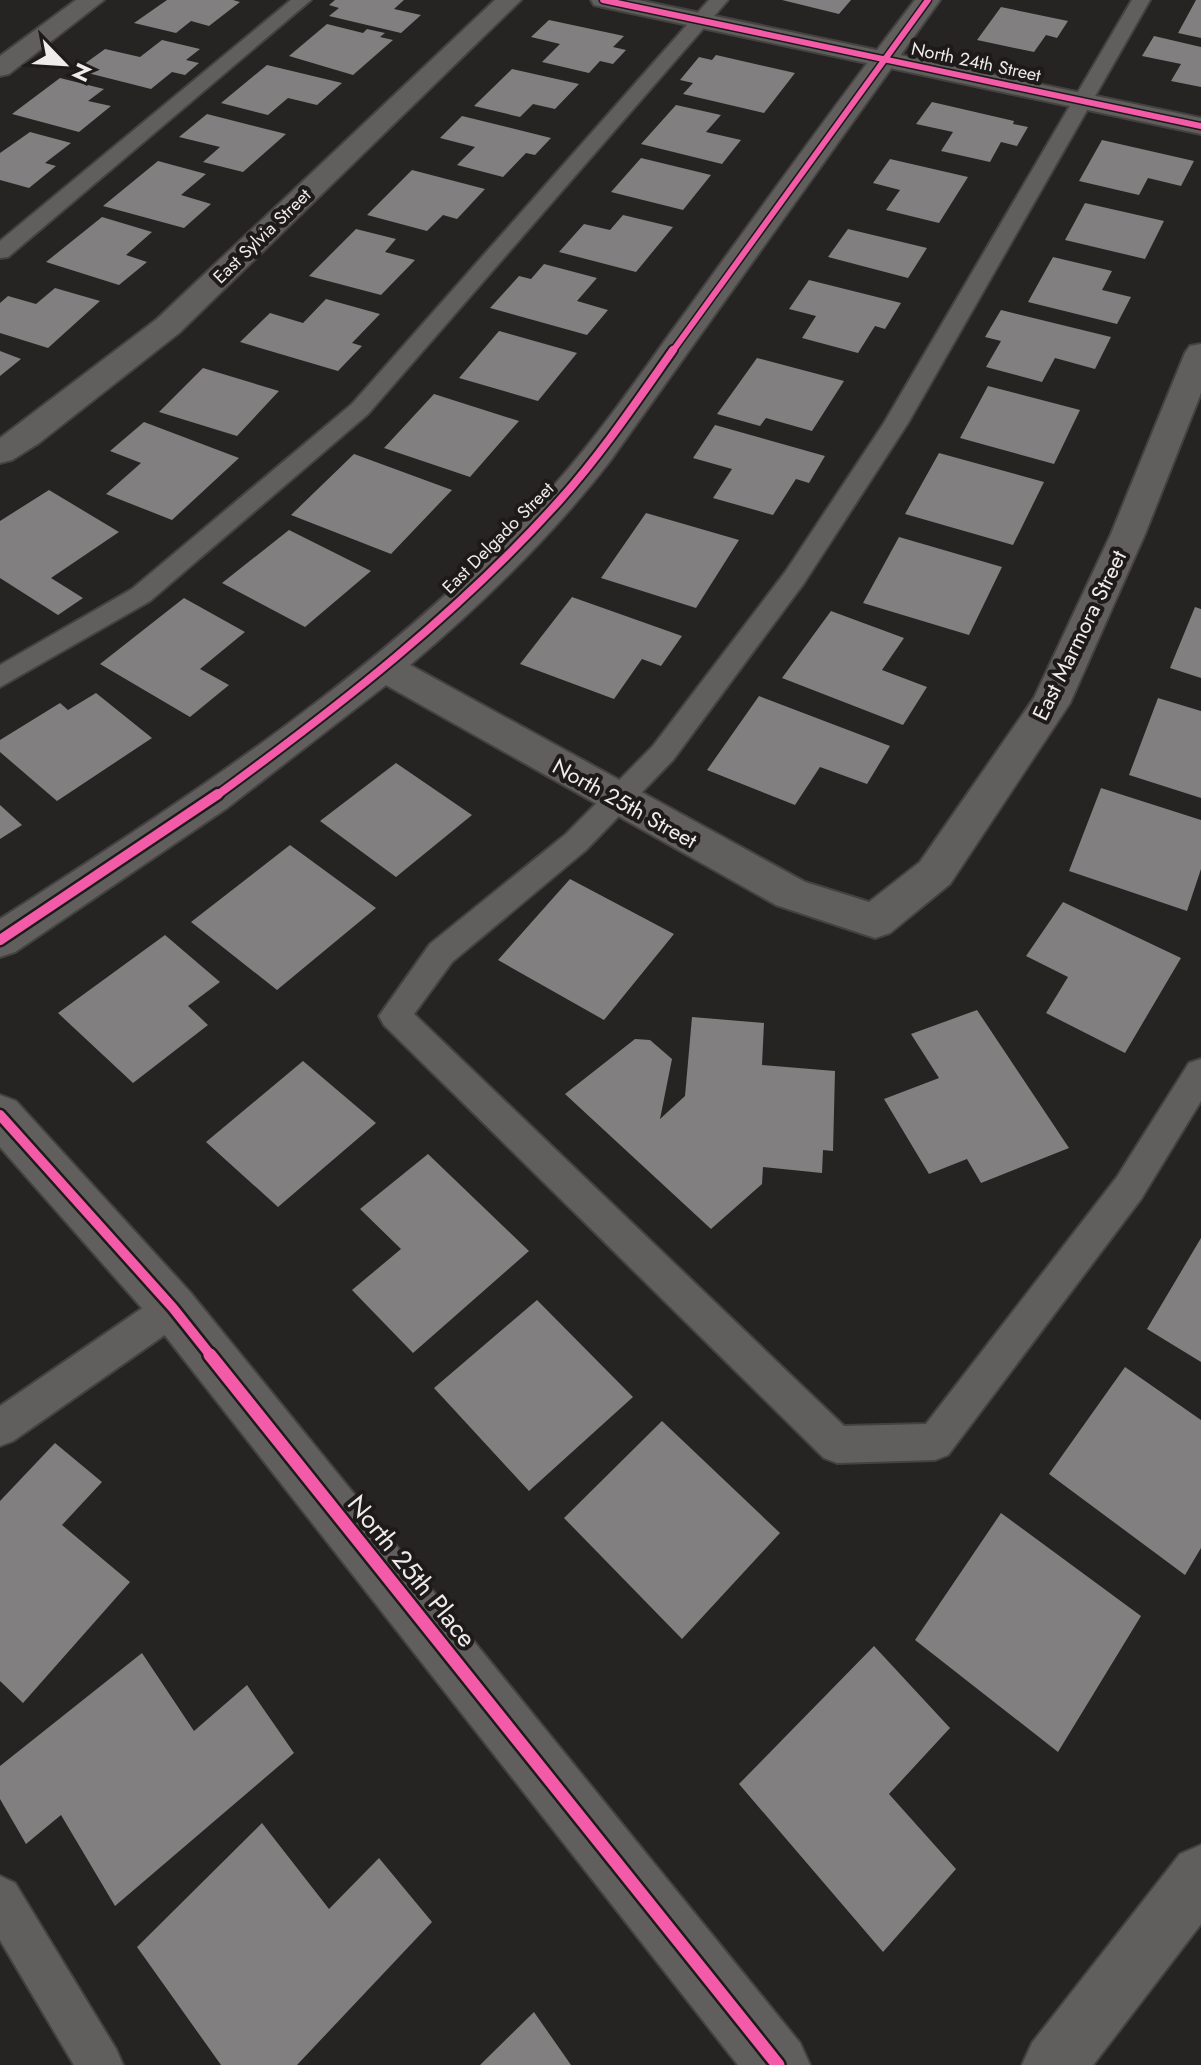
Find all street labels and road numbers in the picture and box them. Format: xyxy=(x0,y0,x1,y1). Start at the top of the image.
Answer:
street label: North 24th Street xyxy=(909,36,1044,89)
street label: East Sylvia Street xyxy=(207,182,317,289)
street label: East Delgado Street xyxy=(436,476,560,600)
street label: East Marmora Street xyxy=(1024,544,1134,726)
street label: North 25th Street xyxy=(547,750,704,856)
street label: North 25th Place xyxy=(339,1487,485,1655)

